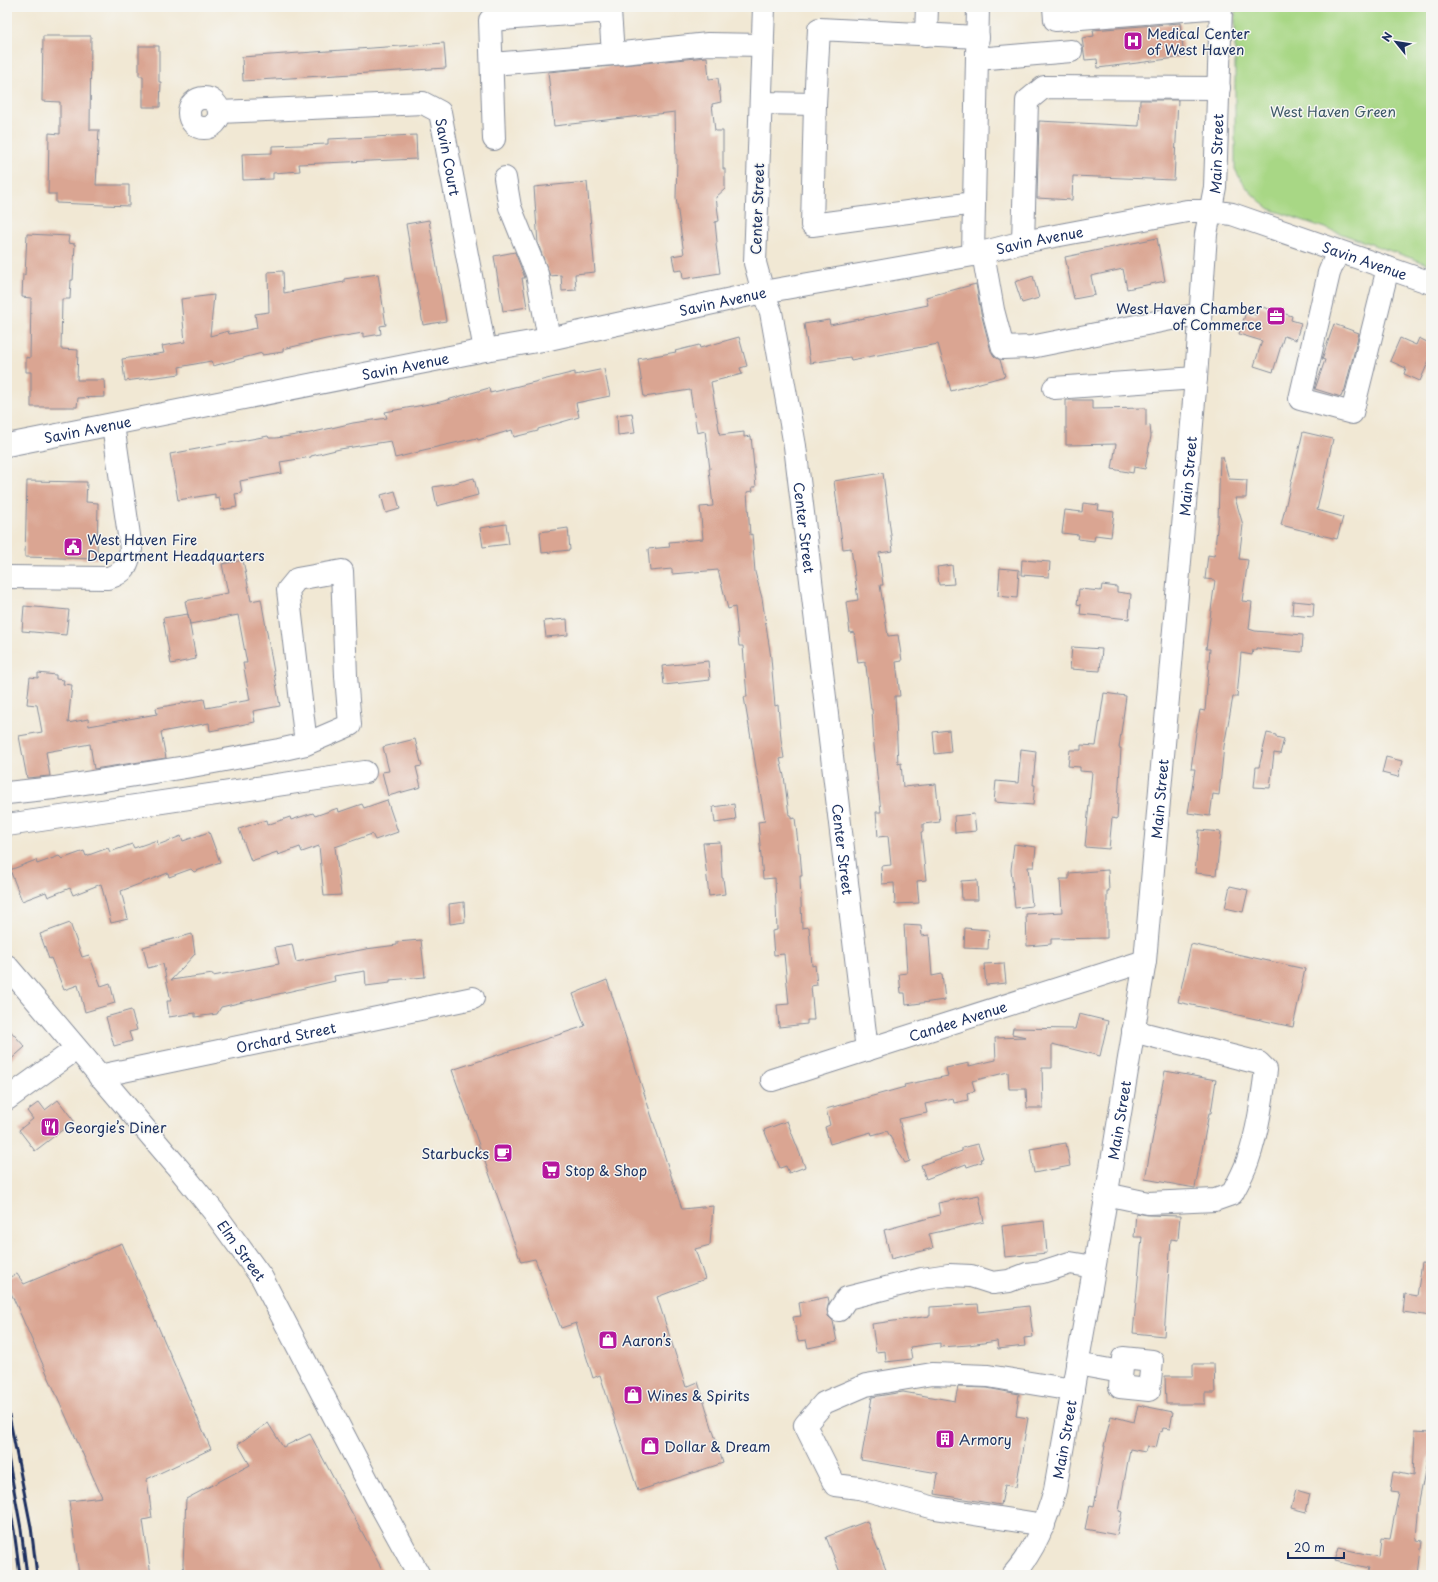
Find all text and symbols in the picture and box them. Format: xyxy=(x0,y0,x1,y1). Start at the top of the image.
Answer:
north arrow xyxy=(1376,22,1416,62)
place label: Medical Center of West Haven xyxy=(1147,23,1250,60)
text: N xyxy=(1377,28,1397,45)
hospital icon: Medical Center of West Haven xyxy=(1122,30,1144,52)
park label: West Haven Green xyxy=(1270,101,1396,122)
street label: Main Street xyxy=(1203,113,1228,195)
street label: Savin Court xyxy=(431,116,466,198)
street label: Center Street xyxy=(745,163,769,255)
street label: Savin Avenue xyxy=(994,220,1085,259)
street label: Savin Avenue xyxy=(1320,236,1410,285)
street label: Savin Avenue xyxy=(677,281,768,321)
place label: West Haven Chamber of Commerce xyxy=(1116,298,1262,335)
office icon: West Haven Chamber of Commerce xyxy=(1265,305,1287,327)
street label: Savin Avenue xyxy=(360,347,451,385)
street label: Savin Avenue xyxy=(42,410,133,448)
street label: Main Street xyxy=(1173,435,1201,517)
street label: Center Street xyxy=(789,481,821,575)
place label: West Haven Fire Department Headquarters xyxy=(87,529,265,566)
public building icon: West Haven Fire Department Headquarters xyxy=(62,536,84,558)
street label: Main Street xyxy=(1145,758,1173,840)
street label: Center Street xyxy=(827,802,859,896)
street label: Candee Avenue xyxy=(906,995,1010,1046)
street label: Orchard Street xyxy=(234,1016,338,1058)
street label: Main Street xyxy=(1102,1079,1136,1161)
restaurant icon: Georgie’s Diner xyxy=(39,1116,61,1138)
place label: Georgie’s Diner xyxy=(64,1117,167,1138)
cafe icon: Starbucks xyxy=(492,1142,514,1164)
place label: Starbucks xyxy=(421,1143,489,1164)
supermarket icon: Stop & Shop xyxy=(540,1159,562,1181)
place label: Stop & Shop xyxy=(565,1160,647,1181)
street label: Elm Street xyxy=(213,1216,271,1286)
shop icon: Aaron’s xyxy=(597,1329,619,1351)
place label: Aaron’s xyxy=(622,1330,671,1351)
shop icon: Wines & Spirits xyxy=(622,1384,644,1406)
place label: Wines & Spirits xyxy=(647,1385,750,1406)
street label: Main Street xyxy=(1047,1398,1081,1481)
building icon: Armory xyxy=(934,1428,956,1450)
place label: Armory xyxy=(959,1429,1012,1450)
shop icon: Dollar & Dream xyxy=(639,1435,661,1457)
place label: Dollar & Dream xyxy=(664,1436,770,1457)
scale bar xyxy=(1288,1534,1344,1560)
text: 20 m xyxy=(1294,1538,1325,1556)

